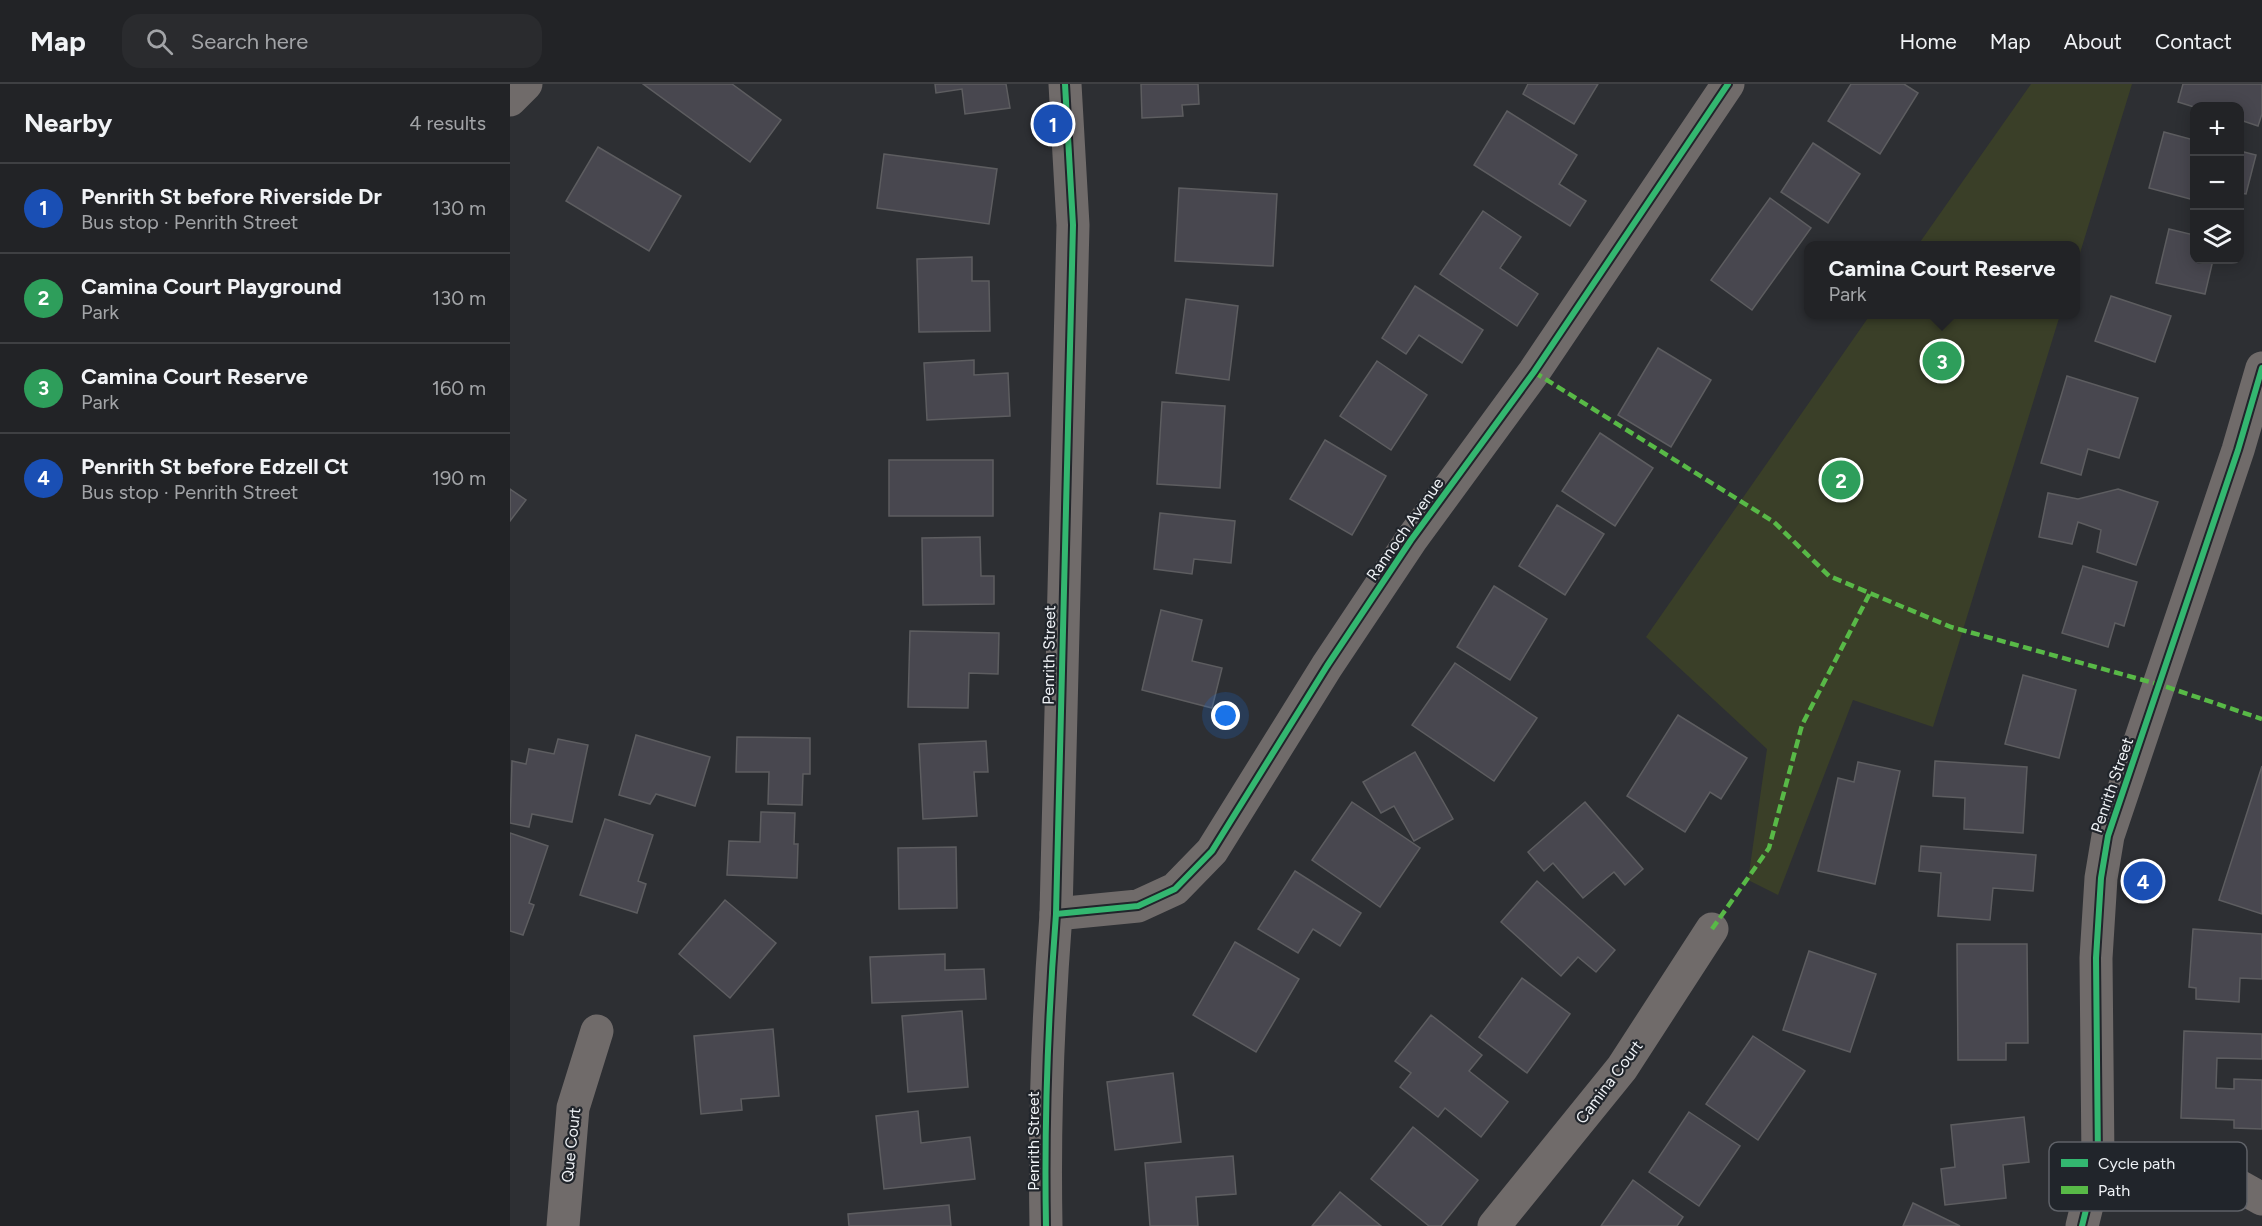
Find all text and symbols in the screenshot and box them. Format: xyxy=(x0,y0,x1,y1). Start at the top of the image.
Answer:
search box xyxy=(122,14,542,68)
text: Map xyxy=(30,24,86,58)
icon: search xyxy=(143,25,176,58)
text: Search here xyxy=(191,28,308,55)
text: Home xyxy=(1900,29,1957,54)
text: Map xyxy=(1990,29,2031,54)
text: About xyxy=(2064,29,2122,54)
text: Contact xyxy=(2155,29,2232,54)
pin: 1 xyxy=(1034,102,1072,147)
map controls xyxy=(2190,102,2244,264)
button: + xyxy=(2190,102,2244,156)
text: Nearby xyxy=(24,107,112,139)
text: 4 results xyxy=(409,111,486,135)
button: − xyxy=(2190,156,2244,210)
text: Penrith St before Riverside Dr xyxy=(81,183,382,210)
text: 1 xyxy=(39,196,48,220)
text: 130 m xyxy=(432,196,486,220)
text: Bus stop · Penrith Street xyxy=(81,210,298,234)
button: layers xyxy=(2190,210,2244,264)
popup xyxy=(1804,241,2080,319)
text: Camina Court Reserve xyxy=(1829,255,2055,282)
text: Camina Court Playground xyxy=(81,273,342,300)
text: Park xyxy=(1829,282,1867,306)
text: 2 xyxy=(38,286,49,310)
text: 130 m xyxy=(432,286,486,310)
text: Park xyxy=(81,300,119,324)
pin: 3 xyxy=(1922,338,1962,384)
text: Camina Court Reserve xyxy=(81,363,308,390)
text: 3 xyxy=(38,376,49,400)
text: 160 m xyxy=(432,376,486,400)
text: Park xyxy=(81,390,119,414)
text: Penrith St before Edzell Ct xyxy=(81,453,349,480)
pin: 2 xyxy=(1822,458,1860,502)
text: 4 xyxy=(37,466,50,490)
text: 190 m xyxy=(432,466,486,490)
street label: Rannoch Avenue xyxy=(1363,474,1448,584)
text: Bus stop · Penrith Street xyxy=(81,480,298,504)
street label: Penrith Street xyxy=(1039,605,1059,705)
your location xyxy=(1211,701,1240,730)
street label: Penrith Street xyxy=(2087,735,2137,835)
pin: 4 xyxy=(2124,858,2162,904)
street label: Camina Court xyxy=(1572,1037,1646,1127)
street label: Penrith Street xyxy=(1024,1091,1043,1191)
street label: Que Court xyxy=(558,1107,584,1183)
legend xyxy=(2049,1142,2247,1211)
text: Cycle path xyxy=(2098,1154,2175,1173)
text: Path xyxy=(2098,1181,2130,1200)

